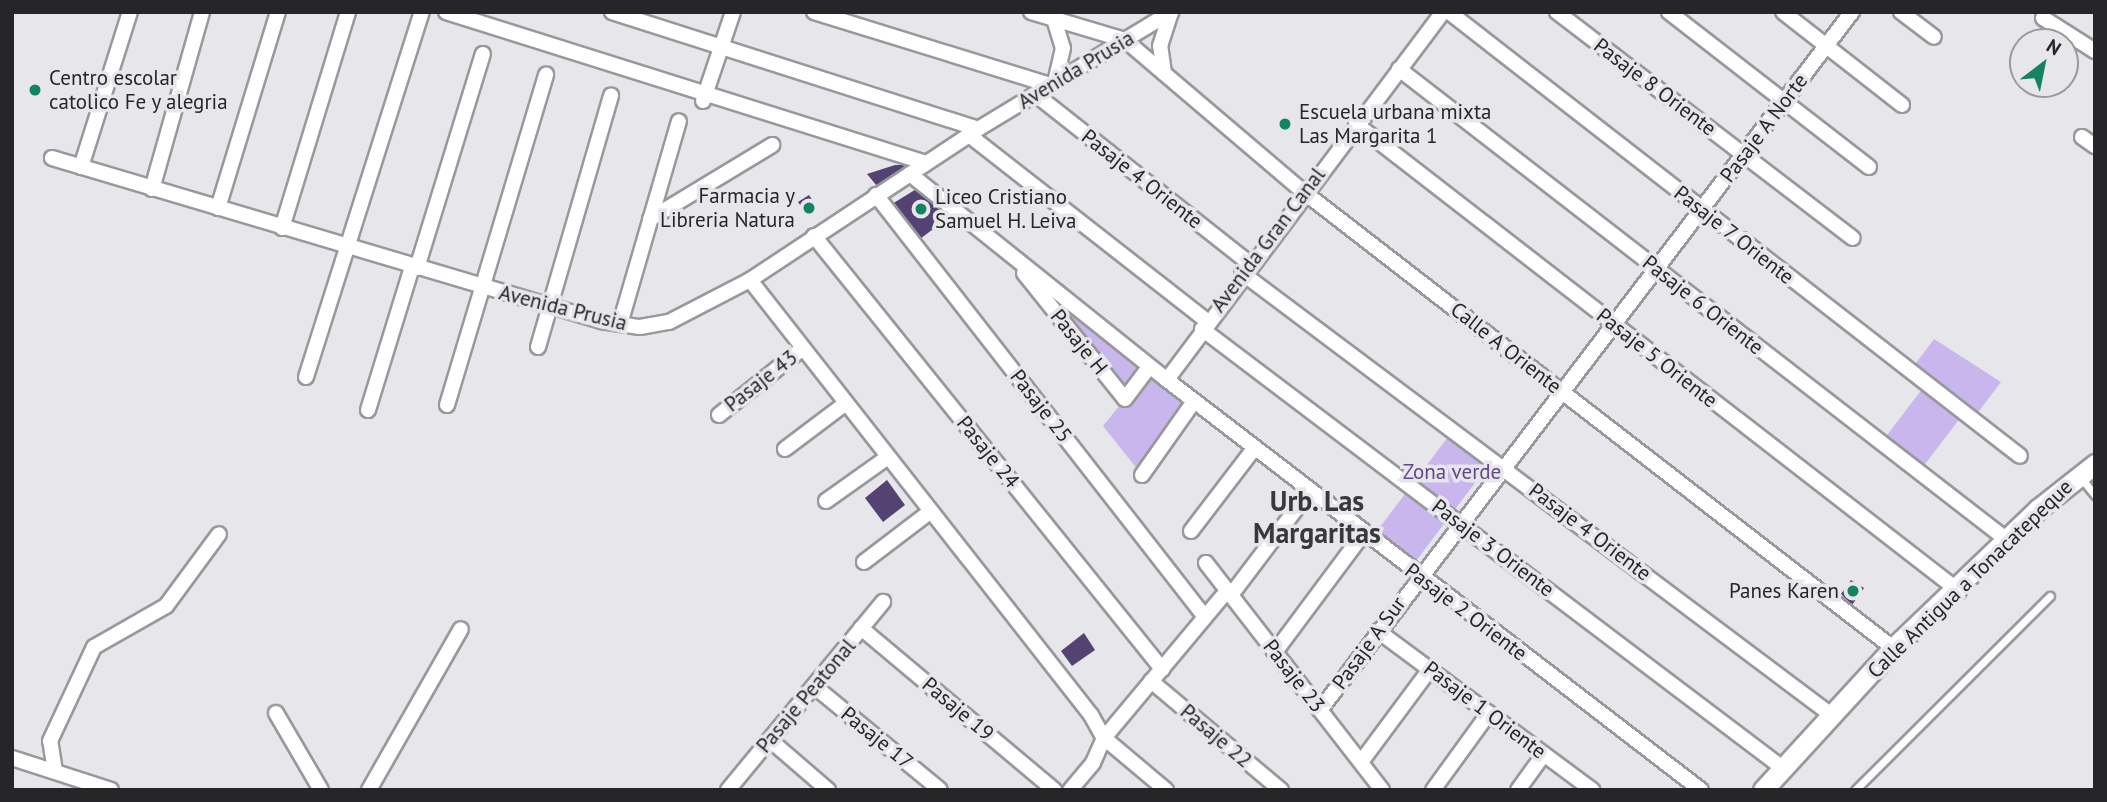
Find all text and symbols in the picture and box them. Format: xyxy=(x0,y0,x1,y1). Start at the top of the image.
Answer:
street label: Avenida Prusia xyxy=(1013,25,1139,115)
north arrow xyxy=(2009,28,2079,98)
street label: Pasaje 8 Oriente xyxy=(1589,33,1721,141)
text: N xyxy=(2042,33,2066,60)
place label: Centro escolar catolico Fe y alegria xyxy=(49,65,229,115)
street label: Pasaje A Norte xyxy=(1714,68,1814,188)
marker: Centro escolar catolico Fe y alegria xyxy=(27,82,43,98)
place label: Escuela urbana mixta Las Margarita 1 xyxy=(1299,99,1491,149)
marker: Escuela urbana mixta Las Margarita 1 xyxy=(1277,116,1293,132)
street label: Pasaje 4 Oriente xyxy=(1077,124,1207,234)
street label: Avenida Gran Canal xyxy=(1206,163,1330,317)
street label: Pasaje 7 Oriente xyxy=(1669,180,1799,290)
place label: Farmacia y Libreria Natura xyxy=(660,183,795,233)
place label: Liceo Cristiano Samuel H. Leiva xyxy=(935,184,1078,234)
marker: Farmacia y Libreria Natura xyxy=(801,200,817,216)
marker: Liceo Cristiano Samuel H. Leiva xyxy=(913,201,929,217)
street label: Pasaje 6 Oriente xyxy=(1638,250,1768,360)
street label: Avenida Prusia xyxy=(496,280,630,336)
street label: Calle A Oriente xyxy=(1445,296,1567,400)
street label: Pasaje 5 Oriente xyxy=(1592,303,1722,413)
street label: Pasaje H xyxy=(1045,304,1113,380)
street label: Pasaje 43 xyxy=(720,345,802,417)
street label: Pasaje 25 xyxy=(1005,365,1077,447)
street label: Pasaje 24 xyxy=(951,411,1025,493)
park label: Zona verde xyxy=(1403,459,1501,485)
street label: Calle Antigua a Tonacatepeque xyxy=(1862,474,2078,684)
street label: Pasaje 4 Oriente xyxy=(1524,478,1656,586)
district label: Urb. Las Margaritas xyxy=(1253,484,1381,550)
street label: Pasaje 3 Oriente xyxy=(1427,494,1559,602)
street label: Pasaje 2 Oriente xyxy=(1400,558,1532,666)
place label: Panes Karen xyxy=(1729,578,1839,604)
marker: Panes Karen xyxy=(1845,583,1861,599)
street label: Pasaje A Sur xyxy=(1326,591,1412,695)
street label: Pasaje Peatonal xyxy=(751,634,861,758)
street label: Pasaje 23 xyxy=(1258,635,1330,717)
street label: Pasaje 1 Oriente xyxy=(1419,656,1551,764)
street label: Pasaje 19 xyxy=(917,672,999,746)
street label: Pasaje 22 xyxy=(1175,699,1257,773)
street label: Pasaje 17 xyxy=(836,701,918,775)

